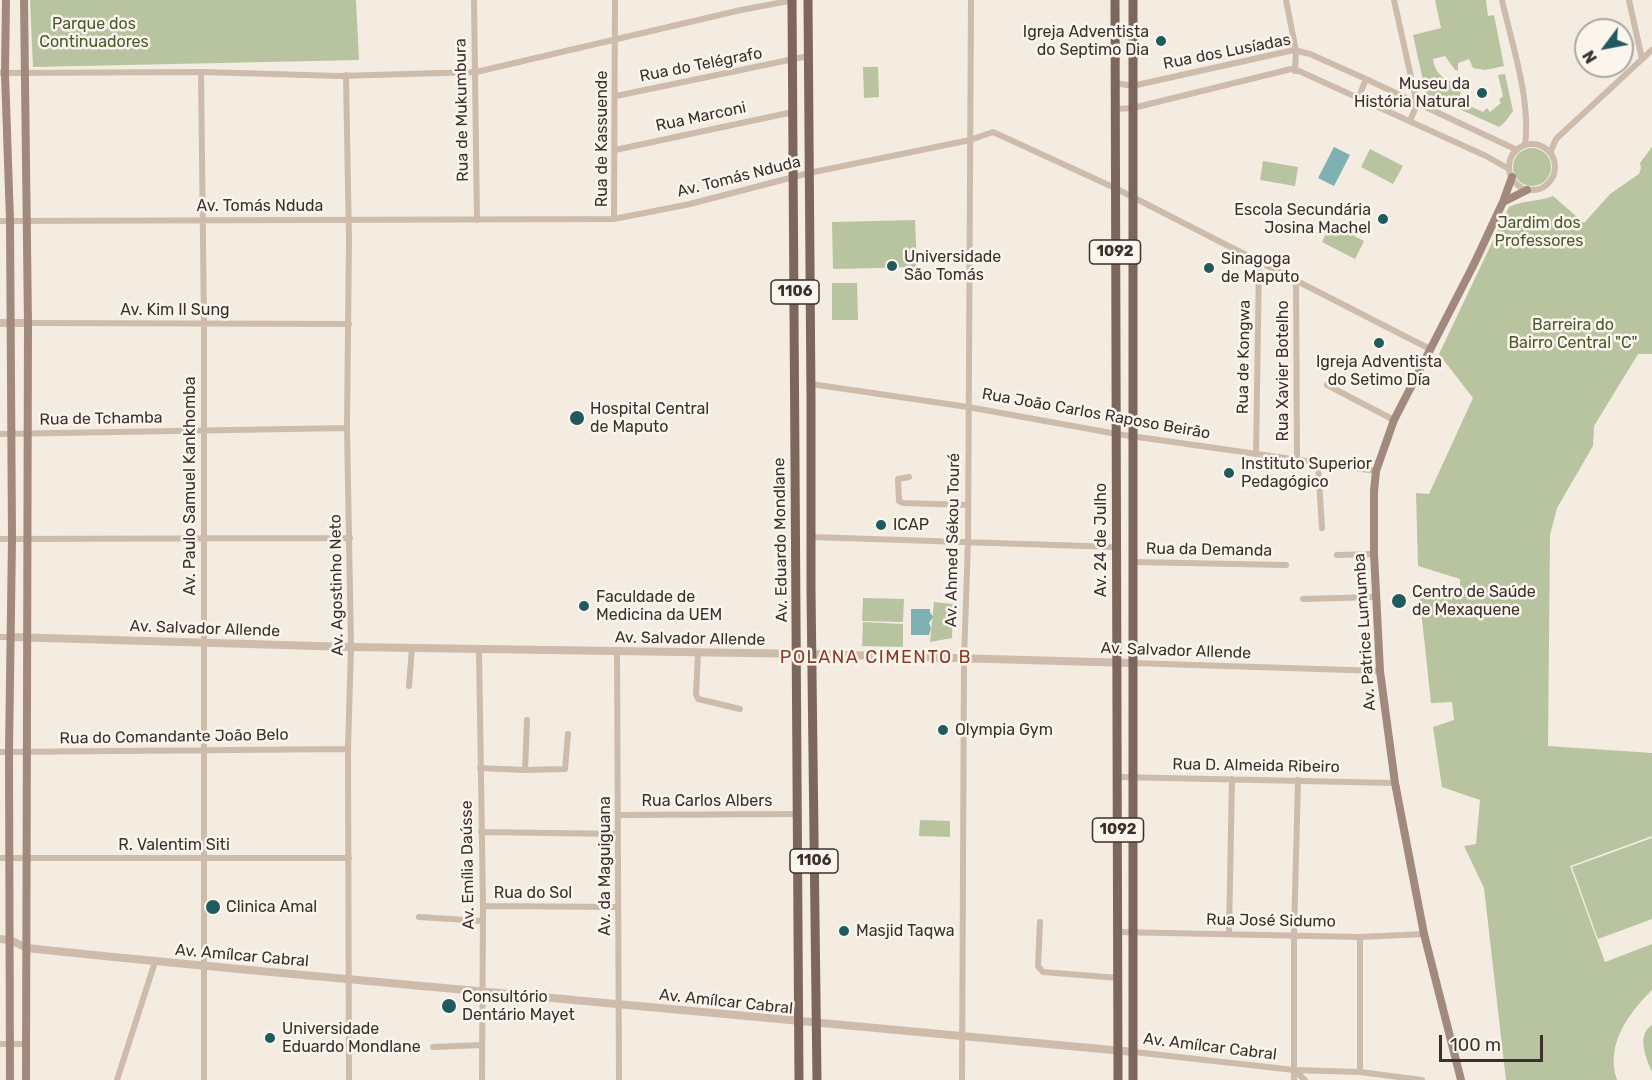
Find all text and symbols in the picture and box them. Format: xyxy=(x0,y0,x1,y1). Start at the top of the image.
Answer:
park label: Parque dos Continuadores xyxy=(39,14,149,52)
north arrow xyxy=(1574,18,1634,78)
place label: Igreja Adventista do Septimo Dia xyxy=(1023,22,1149,60)
street label: Rua dos Lusíadas xyxy=(1162,30,1292,74)
marker: Igreja Adventista do Septimo Dia xyxy=(1154,34,1168,48)
street label: Rua de Mukumbura xyxy=(451,38,473,182)
street label: Rua do Telégrafo xyxy=(638,44,764,86)
text: N xyxy=(1579,47,1601,67)
street label: Rua de Kassuende xyxy=(592,71,612,207)
place label: Museu da História Natural xyxy=(1354,74,1470,112)
marker: Museu da História Natural xyxy=(1475,86,1489,100)
street label: Rua Marconi xyxy=(654,98,748,136)
street label: Av. Tomás Nduda xyxy=(675,152,803,202)
street label: Av. Tomás Nduda xyxy=(197,196,323,216)
place label: Escola Secundária Josina Machel xyxy=(1234,200,1371,238)
marker: Escola Secundária Josina Machel xyxy=(1376,212,1390,226)
park label: Jardim dos Professores xyxy=(1495,213,1583,251)
road number: 1092 xyxy=(1090,240,1140,264)
place label: Universidade São Tomás xyxy=(904,247,1001,285)
place label: Sinagoga de Maputo xyxy=(1221,249,1300,287)
marker: Universidade São Tomás xyxy=(885,259,899,273)
marker: Sinagoga de Maputo xyxy=(1202,261,1216,275)
road number: 1106 xyxy=(771,280,819,304)
street label: Av. Kim II Sung xyxy=(120,300,230,320)
street label: Rua de Kongwa xyxy=(1233,300,1255,414)
street label: Rua Xavier Botelho xyxy=(1273,300,1293,442)
park label: Barreira do Bairro Central "C" xyxy=(1508,315,1638,353)
marker: Igreja Adventista do Setimo Día xyxy=(1372,336,1386,350)
place label: Igreja Adventista do Setimo Día xyxy=(1316,352,1442,390)
street label: Av. Paulo Samuel Kankhomba xyxy=(180,377,200,595)
street label: Rua João Carlos Raposo Beirão xyxy=(980,384,1212,444)
place label: Hospital Central de Maputo xyxy=(590,399,709,437)
street label: Rua de Tchamba xyxy=(39,408,163,430)
marker: Hospital Central de Maputo xyxy=(568,409,586,427)
street label: Av. Ahmed Sékou Touré xyxy=(942,453,964,627)
place label: Instituto Superior Pedagógico xyxy=(1241,454,1372,492)
street label: Av. Eduardo Mondlane xyxy=(770,457,792,623)
marker: Instituto Superior Pedagógico xyxy=(1222,466,1236,480)
street label: Av. 24 de Julho xyxy=(1091,483,1111,597)
street label: Av. Agostinho Neto xyxy=(326,514,348,656)
place label: ICAP xyxy=(893,515,929,535)
marker: ICAP xyxy=(874,518,888,532)
street label: Rua da Demanda xyxy=(1146,539,1272,561)
street label: Av. Patrice Lumumba xyxy=(1350,553,1380,711)
place label: Centro de Saúde de Mexaquene xyxy=(1412,582,1536,620)
place label: Faculdade de Medicina da UEM xyxy=(596,587,722,625)
marker: Centro de Saúde de Mexaquene xyxy=(1390,592,1408,610)
marker: Faculdade de Medicina da UEM xyxy=(577,599,591,613)
street label: Av. Salvador Allende xyxy=(129,617,281,641)
street label: Av. Salvador Allende xyxy=(615,628,765,650)
street label: Av. Salvador Allende xyxy=(1100,639,1252,663)
district label: POLANA CIMENTO B xyxy=(780,647,972,669)
place label: Olympia Gym xyxy=(955,720,1053,740)
marker: Olympia Gym xyxy=(936,723,950,737)
street label: Rua do Comandante João Belo xyxy=(59,725,289,749)
street label: Rua D. Almeida Ribeiro xyxy=(1172,755,1340,777)
street label: Rua Carlos Albers xyxy=(642,791,772,811)
street label: Av. da Maguiguana xyxy=(595,796,615,936)
street label: Av. Emília Daússe xyxy=(457,800,479,930)
road number: 1092 xyxy=(1092,818,1144,842)
street label: R. Valentim Siti xyxy=(118,835,230,855)
road number: 1106 xyxy=(790,849,838,873)
street label: Rua do Sol xyxy=(494,883,572,903)
place label: Clinica Amal xyxy=(226,897,317,917)
marker: Clinica Amal xyxy=(204,898,222,916)
street label: Rua José Sidumo xyxy=(1206,910,1336,932)
place label: Masjid Taqwa xyxy=(856,921,955,941)
marker: Masjid Taqwa xyxy=(837,924,851,938)
street label: Av. Amílcar Cabral xyxy=(174,941,310,971)
street label: Av. Amílcar Cabral xyxy=(658,985,794,1019)
place label: Consultório Dentário Mayet xyxy=(462,987,575,1025)
marker: Consultório Dentário Mayet xyxy=(440,997,458,1015)
place label: Universidade Eduardo Mondlane xyxy=(282,1019,421,1057)
scale bar xyxy=(1442,1023,1546,1061)
street label: Av. Amílcar Cabral xyxy=(1142,1029,1278,1065)
marker: Universidade Eduardo Mondlane xyxy=(263,1031,277,1045)
text: 100 m xyxy=(1450,1034,1501,1056)

